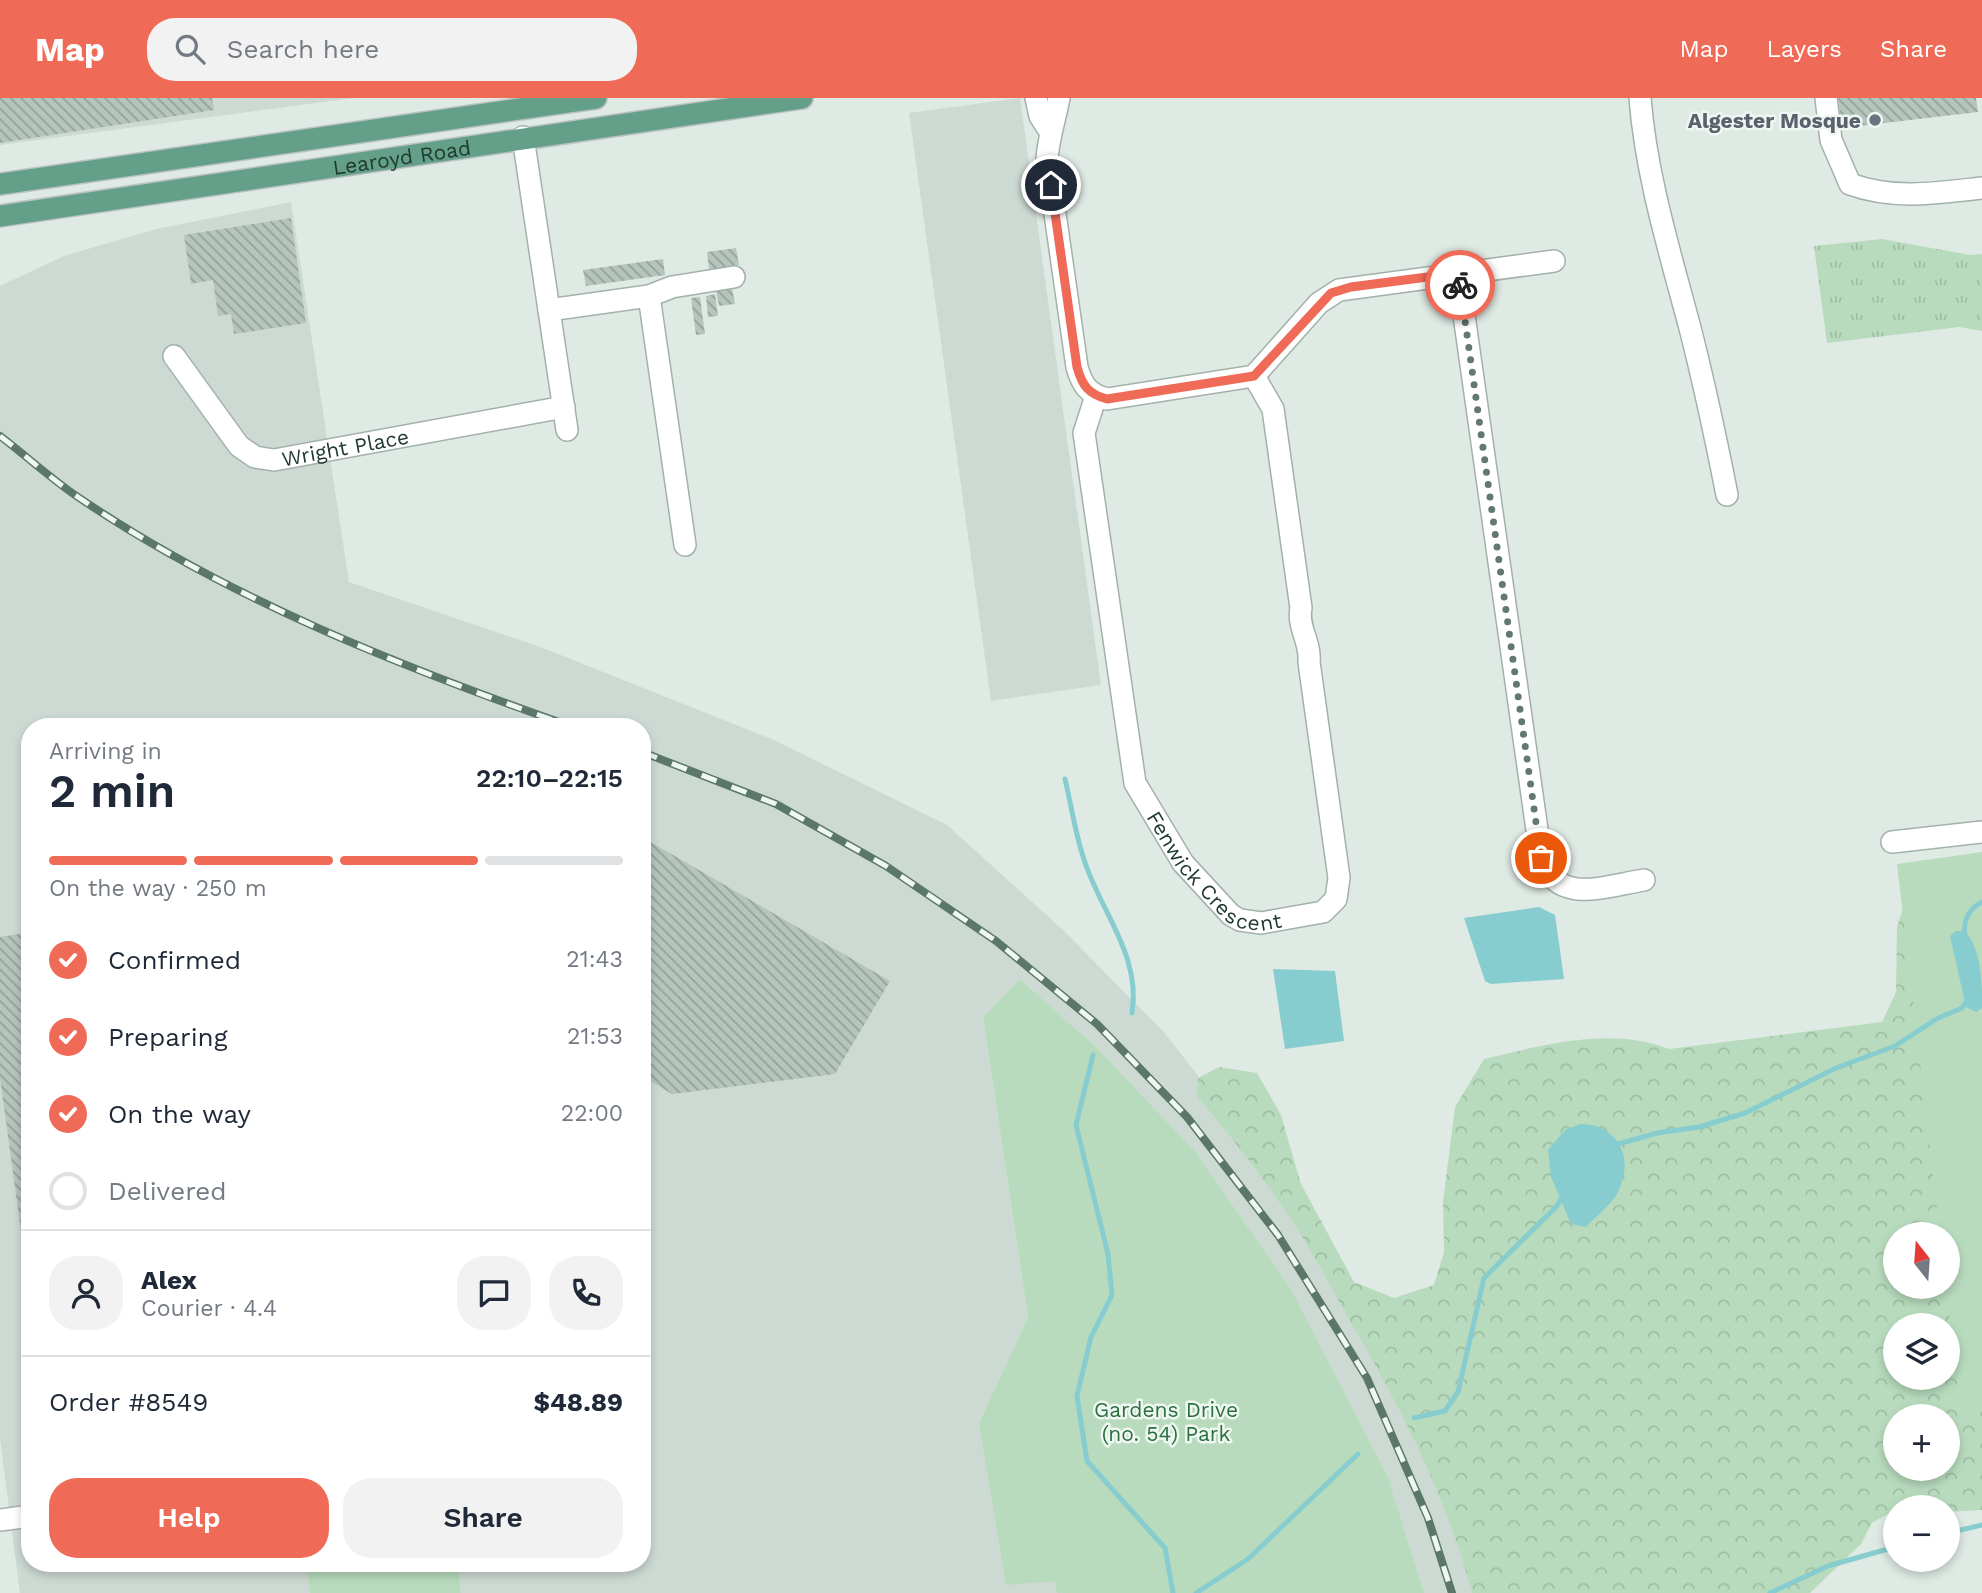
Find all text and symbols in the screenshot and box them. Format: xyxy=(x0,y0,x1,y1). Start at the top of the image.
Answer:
search box xyxy=(147,18,637,81)
text: Map xyxy=(35,30,105,69)
icon: search xyxy=(171,30,209,68)
text: Search here xyxy=(227,34,379,64)
text: Map xyxy=(1680,35,1728,63)
text: Layers xyxy=(1766,35,1842,63)
text: Share xyxy=(1880,35,1947,63)
place label: Algester Mosque xyxy=(1688,108,1861,133)
marker: Algester Mosque xyxy=(1867,112,1883,128)
street label: Learoyd Road xyxy=(331,134,472,179)
pin xyxy=(1021,155,1081,215)
icon: home xyxy=(1032,166,1070,204)
courier xyxy=(1425,250,1495,320)
icon: bike xyxy=(1441,266,1479,304)
street label: Wright Place xyxy=(280,423,411,471)
text: Arriving in xyxy=(49,738,162,765)
text: 22:10–22:15 xyxy=(476,763,623,793)
text: 2 min xyxy=(49,764,175,818)
street label: Fenwick Crescent xyxy=(1142,806,1284,935)
pin xyxy=(1511,828,1571,888)
icon: bag xyxy=(1522,839,1560,877)
text: On the way · 250 m xyxy=(49,875,267,902)
icon: check xyxy=(49,941,87,979)
text: Confirmed xyxy=(108,945,241,975)
text: 21:43 xyxy=(566,946,623,973)
icon: check xyxy=(49,1018,87,1056)
text: Preparing xyxy=(108,1022,228,1052)
text: 21:53 xyxy=(567,1023,623,1050)
icon: check xyxy=(49,1095,87,1133)
text: On the way xyxy=(108,1099,251,1129)
text: 22:00 xyxy=(561,1100,623,1127)
text: Delivered xyxy=(108,1176,227,1206)
north arrow xyxy=(1883,1222,1960,1298)
map controls xyxy=(1883,1222,1960,1572)
button: person xyxy=(49,1256,123,1330)
button: chat xyxy=(457,1256,531,1330)
button: phone xyxy=(549,1256,623,1330)
text: Alex xyxy=(141,1265,197,1295)
text: Courier · 4.4 xyxy=(141,1295,277,1322)
button: layers xyxy=(1883,1313,1960,1390)
text: Order #8549 xyxy=(49,1387,208,1417)
text: $48.89 xyxy=(533,1387,623,1417)
park label: Gardens Drive (no. 54) Park xyxy=(1094,1397,1238,1446)
button: + xyxy=(1883,1404,1960,1481)
button: Help xyxy=(49,1478,329,1558)
button: Share xyxy=(343,1478,623,1558)
button: − xyxy=(1883,1495,1960,1572)

